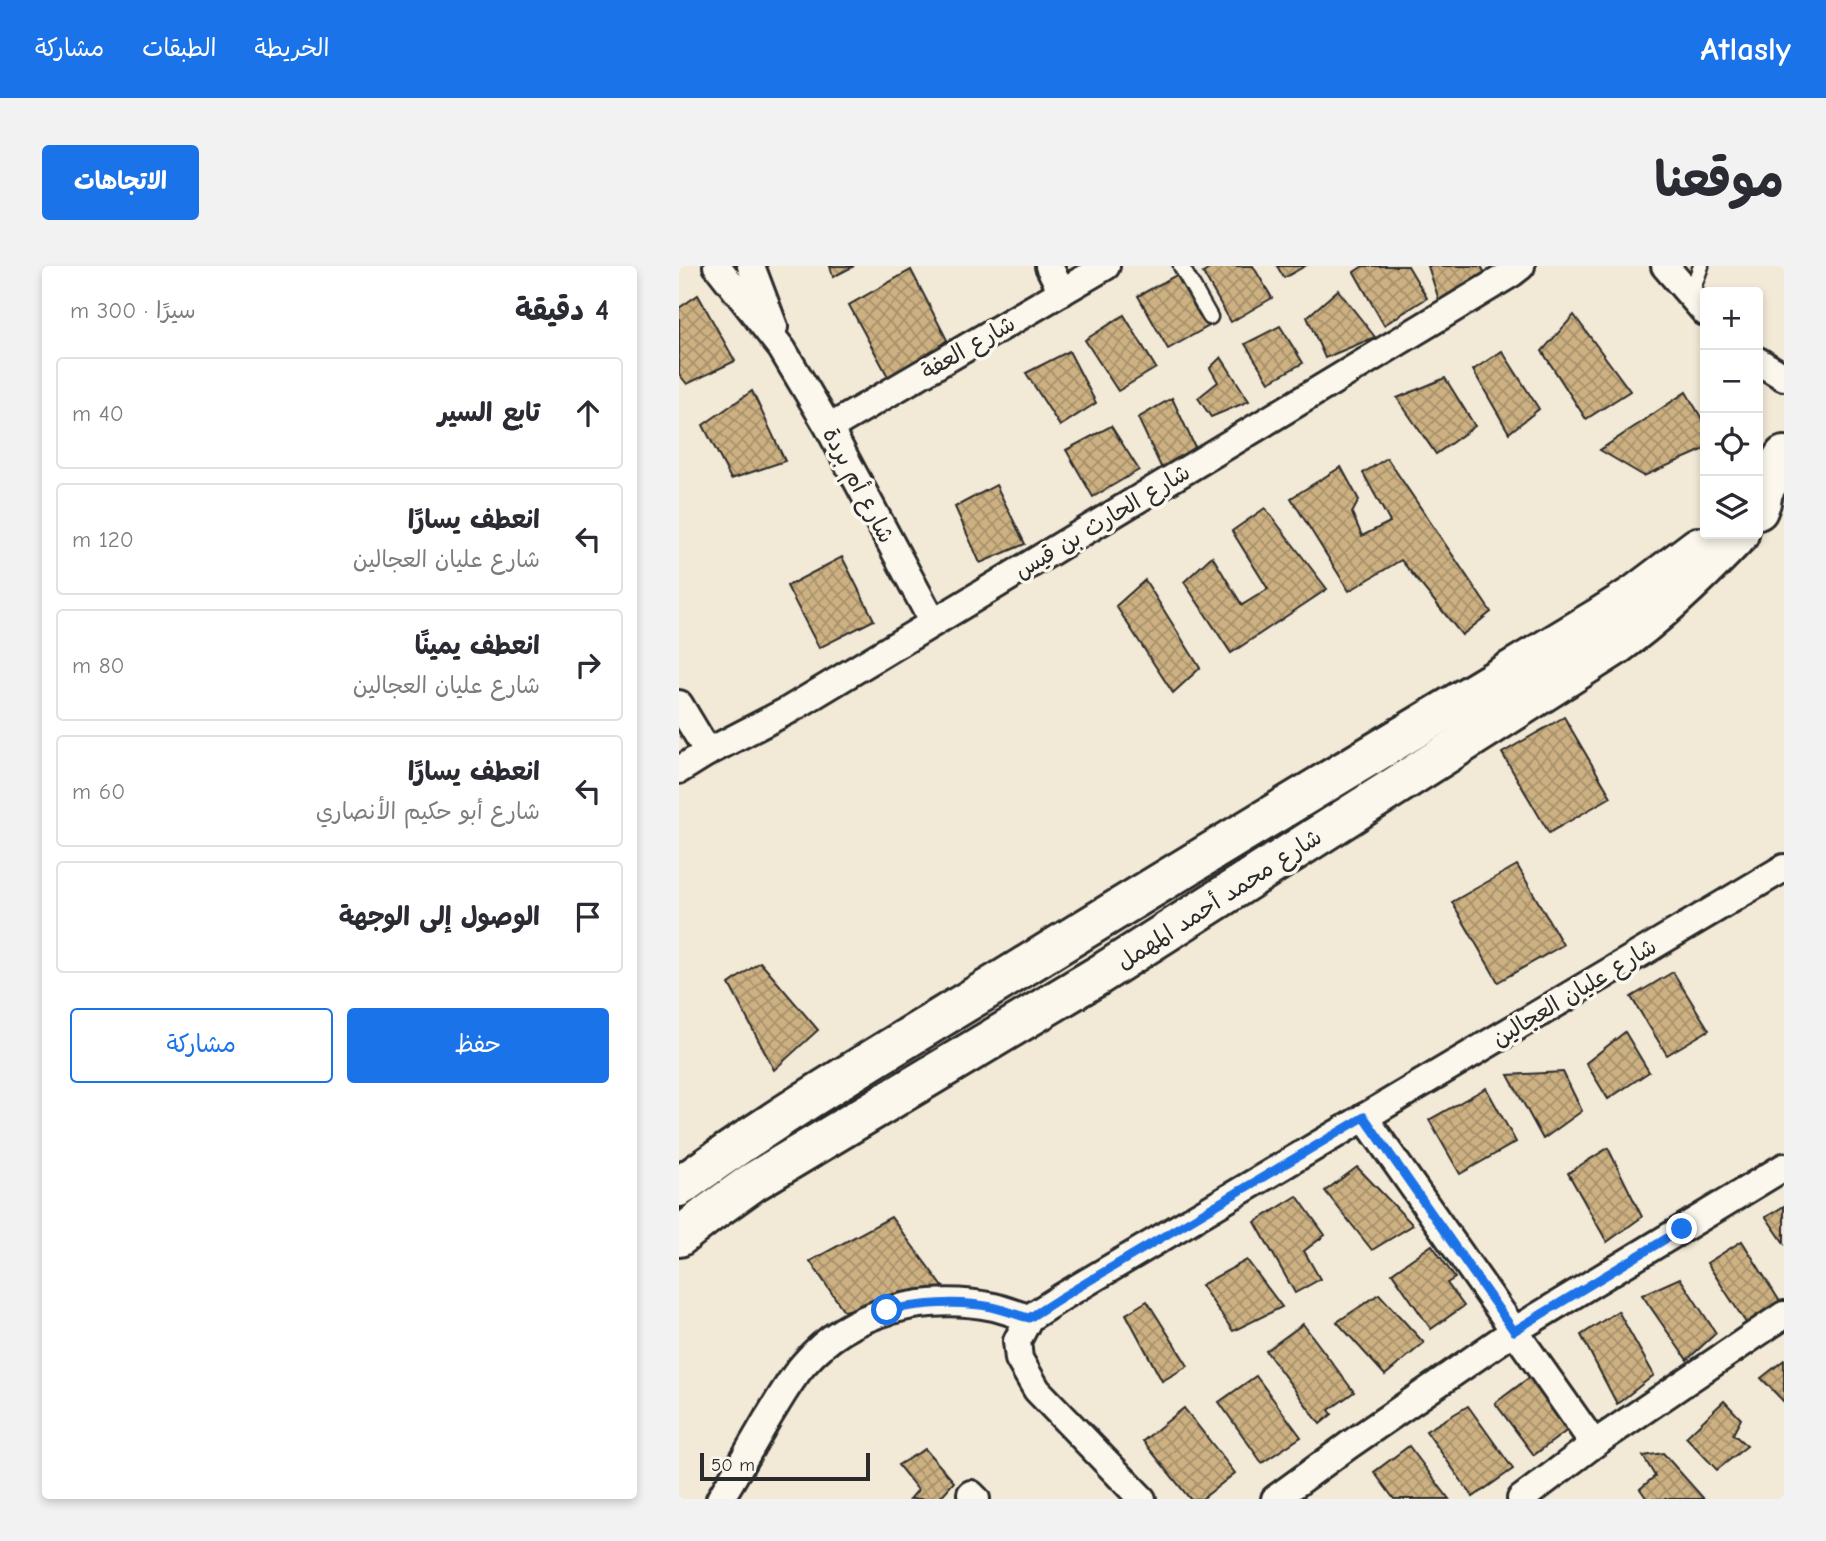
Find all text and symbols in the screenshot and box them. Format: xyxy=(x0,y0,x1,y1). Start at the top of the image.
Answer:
text: Atlasly xyxy=(1700,30,1791,68)
text: مشاركة xyxy=(35,34,104,62)
text: الطبقات xyxy=(142,34,217,62)
text: الخريطة xyxy=(255,34,329,62)
button: الاتجاهات xyxy=(42,145,199,220)
text: موقعنا xyxy=(1654,152,1784,208)
map controls xyxy=(1700,287,1763,539)
button: + xyxy=(1700,287,1763,350)
text: 4 دقيقة xyxy=(515,293,609,328)
text: سيرًا · 300 m xyxy=(70,297,196,324)
street label: شارع العفة xyxy=(916,310,1021,387)
button: − xyxy=(1700,350,1763,413)
icon: ahead xyxy=(569,394,607,432)
text: تابع السير xyxy=(438,398,540,428)
text: 40 m xyxy=(72,400,124,427)
button: locate xyxy=(1700,413,1763,476)
street label: شارع أم بردة xyxy=(813,423,901,549)
street label: شارع الحارث بن قيس xyxy=(1010,458,1196,586)
button: layers xyxy=(1700,476,1763,539)
text: انعطف يسارًا xyxy=(408,505,540,535)
icon: left xyxy=(569,520,607,558)
text: 120 m xyxy=(72,526,134,553)
text: شارع عليان العجالين xyxy=(353,546,540,573)
text: انعطف يمينًا xyxy=(415,631,540,661)
icon: right xyxy=(569,646,607,684)
text: 80 m xyxy=(72,652,125,679)
text: شارع عليان العجالين xyxy=(353,672,540,699)
text: انعطف يسارًا xyxy=(408,757,540,787)
icon: left xyxy=(569,772,607,810)
text: 60 m xyxy=(72,778,125,805)
text: شارع أبو حكيم الأنصاري xyxy=(316,798,540,825)
street label: شارع محمد أحمد المهمل xyxy=(1111,822,1328,977)
icon: arrive xyxy=(569,898,607,936)
text: الوصول إلى الوجهة xyxy=(339,902,540,932)
street label: شارع عليان العجالين xyxy=(1487,933,1662,1054)
button: مشاركة xyxy=(70,1008,333,1083)
button: حفظ xyxy=(347,1008,609,1083)
route end xyxy=(1666,1213,1697,1244)
route start xyxy=(871,1294,902,1325)
scale bar xyxy=(700,1450,870,1482)
text: 50 m xyxy=(711,1454,755,1476)

